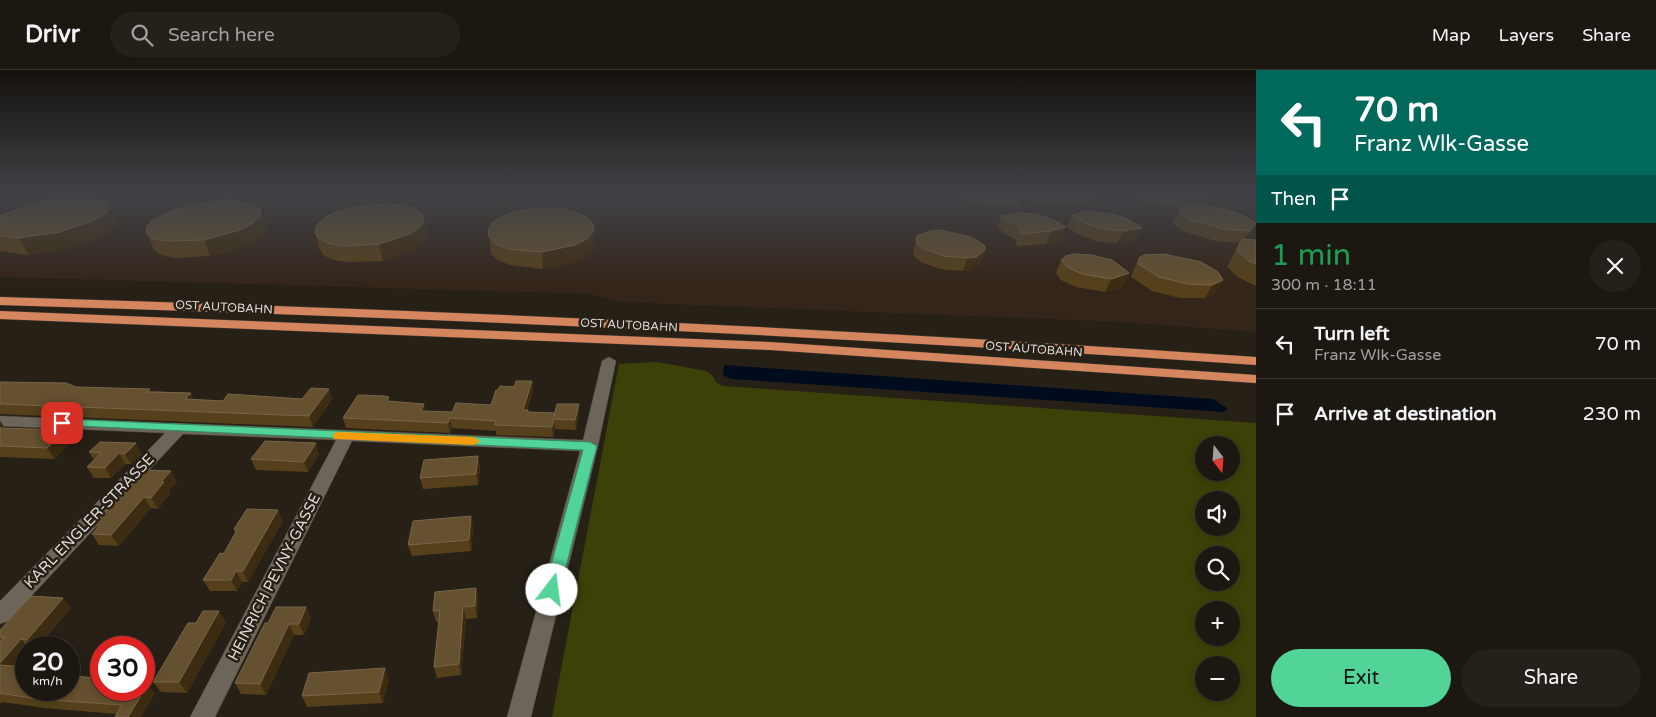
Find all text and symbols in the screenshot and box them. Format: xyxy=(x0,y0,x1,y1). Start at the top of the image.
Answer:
search box xyxy=(110,12,460,57)
text: Drivr xyxy=(25,20,80,49)
icon: search xyxy=(128,21,156,49)
text: Search here xyxy=(168,24,275,46)
text: Map xyxy=(1432,24,1471,46)
text: Layers xyxy=(1499,24,1554,46)
text: Share xyxy=(1582,24,1631,46)
text: 70 m xyxy=(1354,89,1439,131)
icon: left xyxy=(1271,90,1336,155)
text: Franz Wlk-Gasse xyxy=(1354,131,1529,157)
icon: arrive xyxy=(1326,185,1354,213)
text: Then xyxy=(1271,188,1316,210)
text: 1 min xyxy=(1271,237,1351,274)
button: close xyxy=(1589,240,1641,292)
text: 300 m · 18:11 xyxy=(1271,275,1377,295)
street label: OST AUTOBAHN xyxy=(175,297,273,317)
street label: OST AUTOBAHN xyxy=(580,315,678,335)
text: Turn left xyxy=(1314,323,1390,345)
icon: left xyxy=(1271,330,1299,358)
text: 70 m xyxy=(1595,333,1641,355)
street label: OST AUTOBAHN xyxy=(985,339,1083,359)
text: Franz Wlk-Gasse xyxy=(1314,345,1441,365)
icon: arrive xyxy=(1271,400,1299,428)
pin xyxy=(41,402,83,444)
text: Arrive at destination xyxy=(1314,403,1497,425)
text: 230 m xyxy=(1583,403,1641,425)
icon: arrive xyxy=(48,409,76,437)
north arrow xyxy=(1195,436,1240,481)
map controls xyxy=(1195,436,1240,701)
street label: KARL ENGLER-STRASSE xyxy=(20,450,158,592)
street label: HEINRICH PEVNY-GASSE xyxy=(224,490,324,664)
button: sound xyxy=(1195,491,1240,536)
button: search xyxy=(1195,546,1240,591)
position arrow xyxy=(525,563,577,615)
button: + xyxy=(1195,601,1240,646)
speed limit sign: 30 xyxy=(90,636,155,701)
text: 20 xyxy=(32,647,63,677)
button: Exit xyxy=(1271,649,1451,707)
button: Share xyxy=(1461,649,1641,707)
button: − xyxy=(1195,656,1240,701)
text: km/h xyxy=(32,674,63,688)

